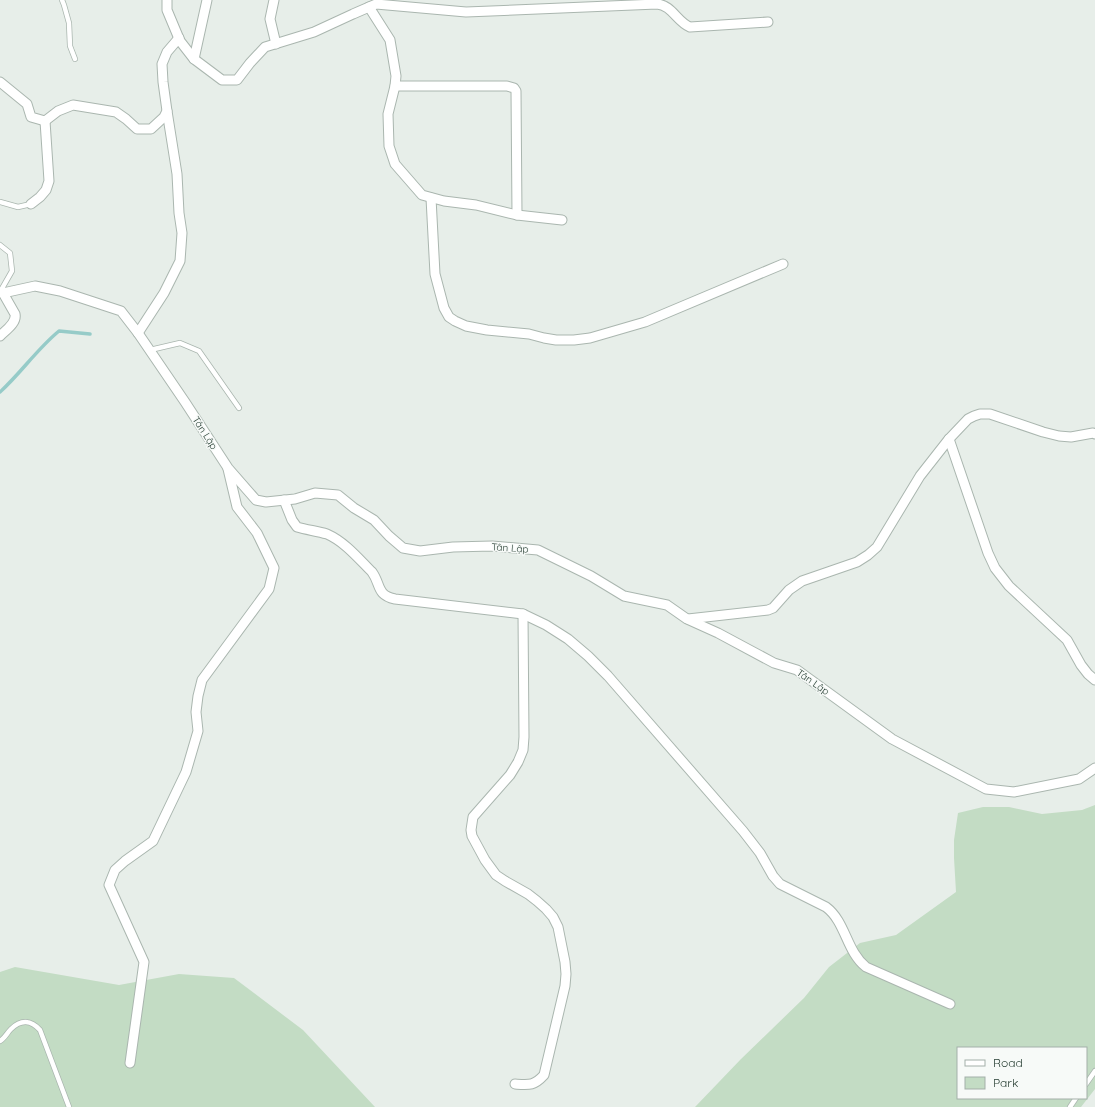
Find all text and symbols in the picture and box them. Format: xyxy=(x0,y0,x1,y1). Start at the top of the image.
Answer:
street label: Tân Lập xyxy=(189,414,221,452)
street label: Tân Lập xyxy=(491,540,529,556)
street label: Tân Lập xyxy=(794,666,832,698)
legend xyxy=(957,1047,1087,1099)
text: Road xyxy=(993,1055,1023,1070)
text: Park xyxy=(993,1075,1018,1090)

